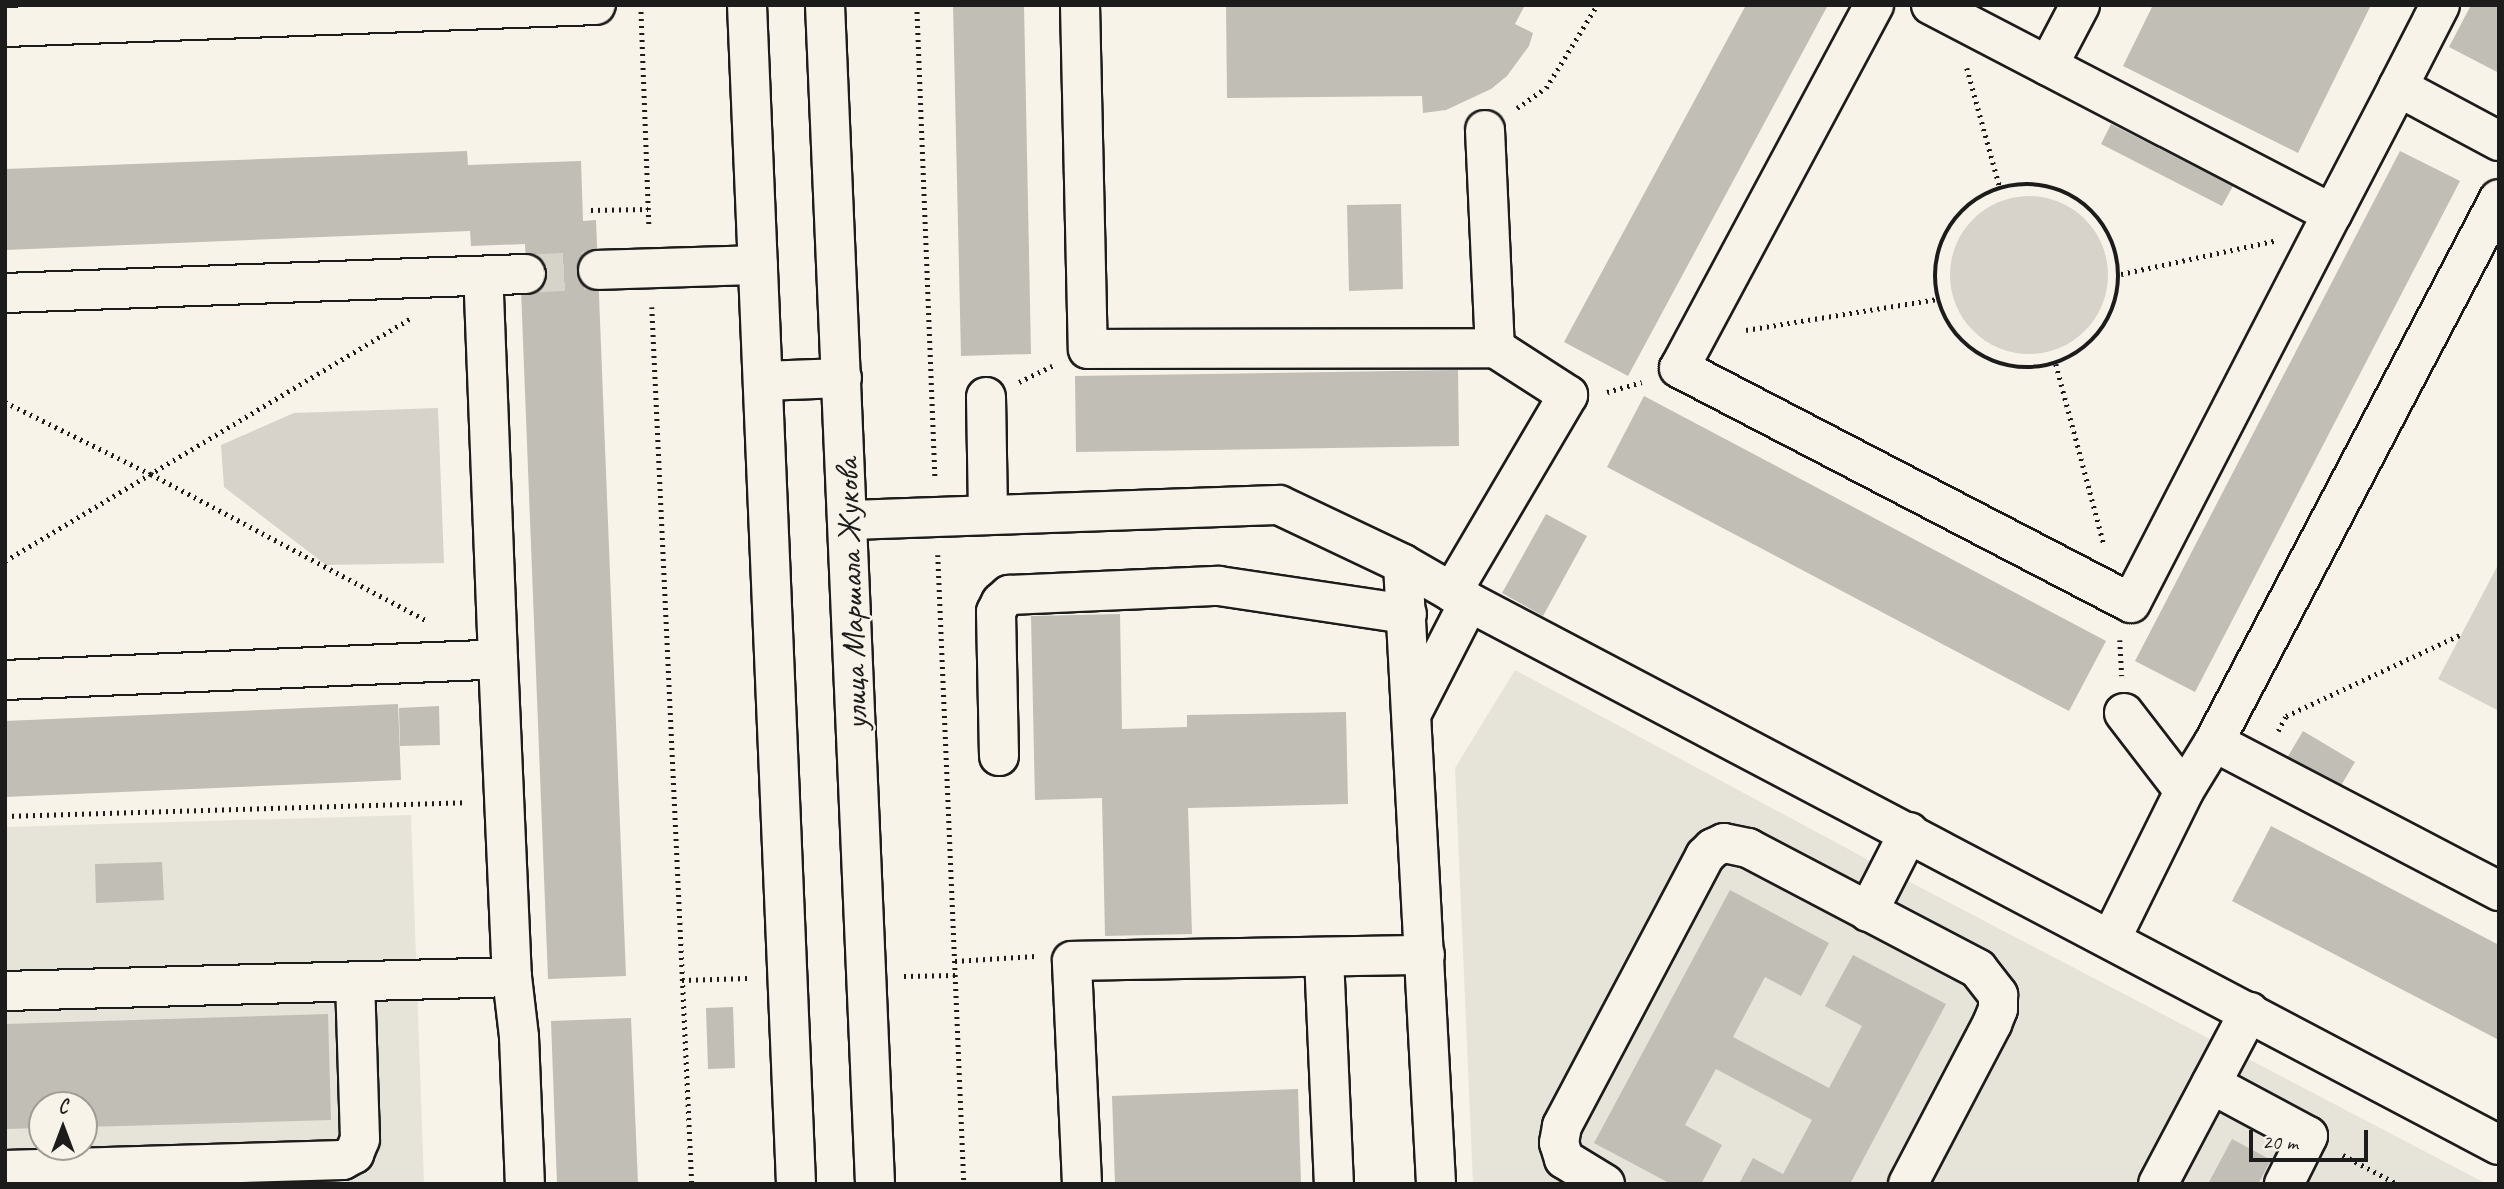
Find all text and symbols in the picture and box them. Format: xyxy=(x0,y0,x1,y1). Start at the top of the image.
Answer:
street label: улица Маршала Жукова xyxy=(827,458,877,730)
north arrow xyxy=(28,1091,98,1161)
text: С xyxy=(58,1095,68,1119)
scale bar xyxy=(2252,1116,2371,1160)
text: 20 m xyxy=(2262,1129,2298,1155)

